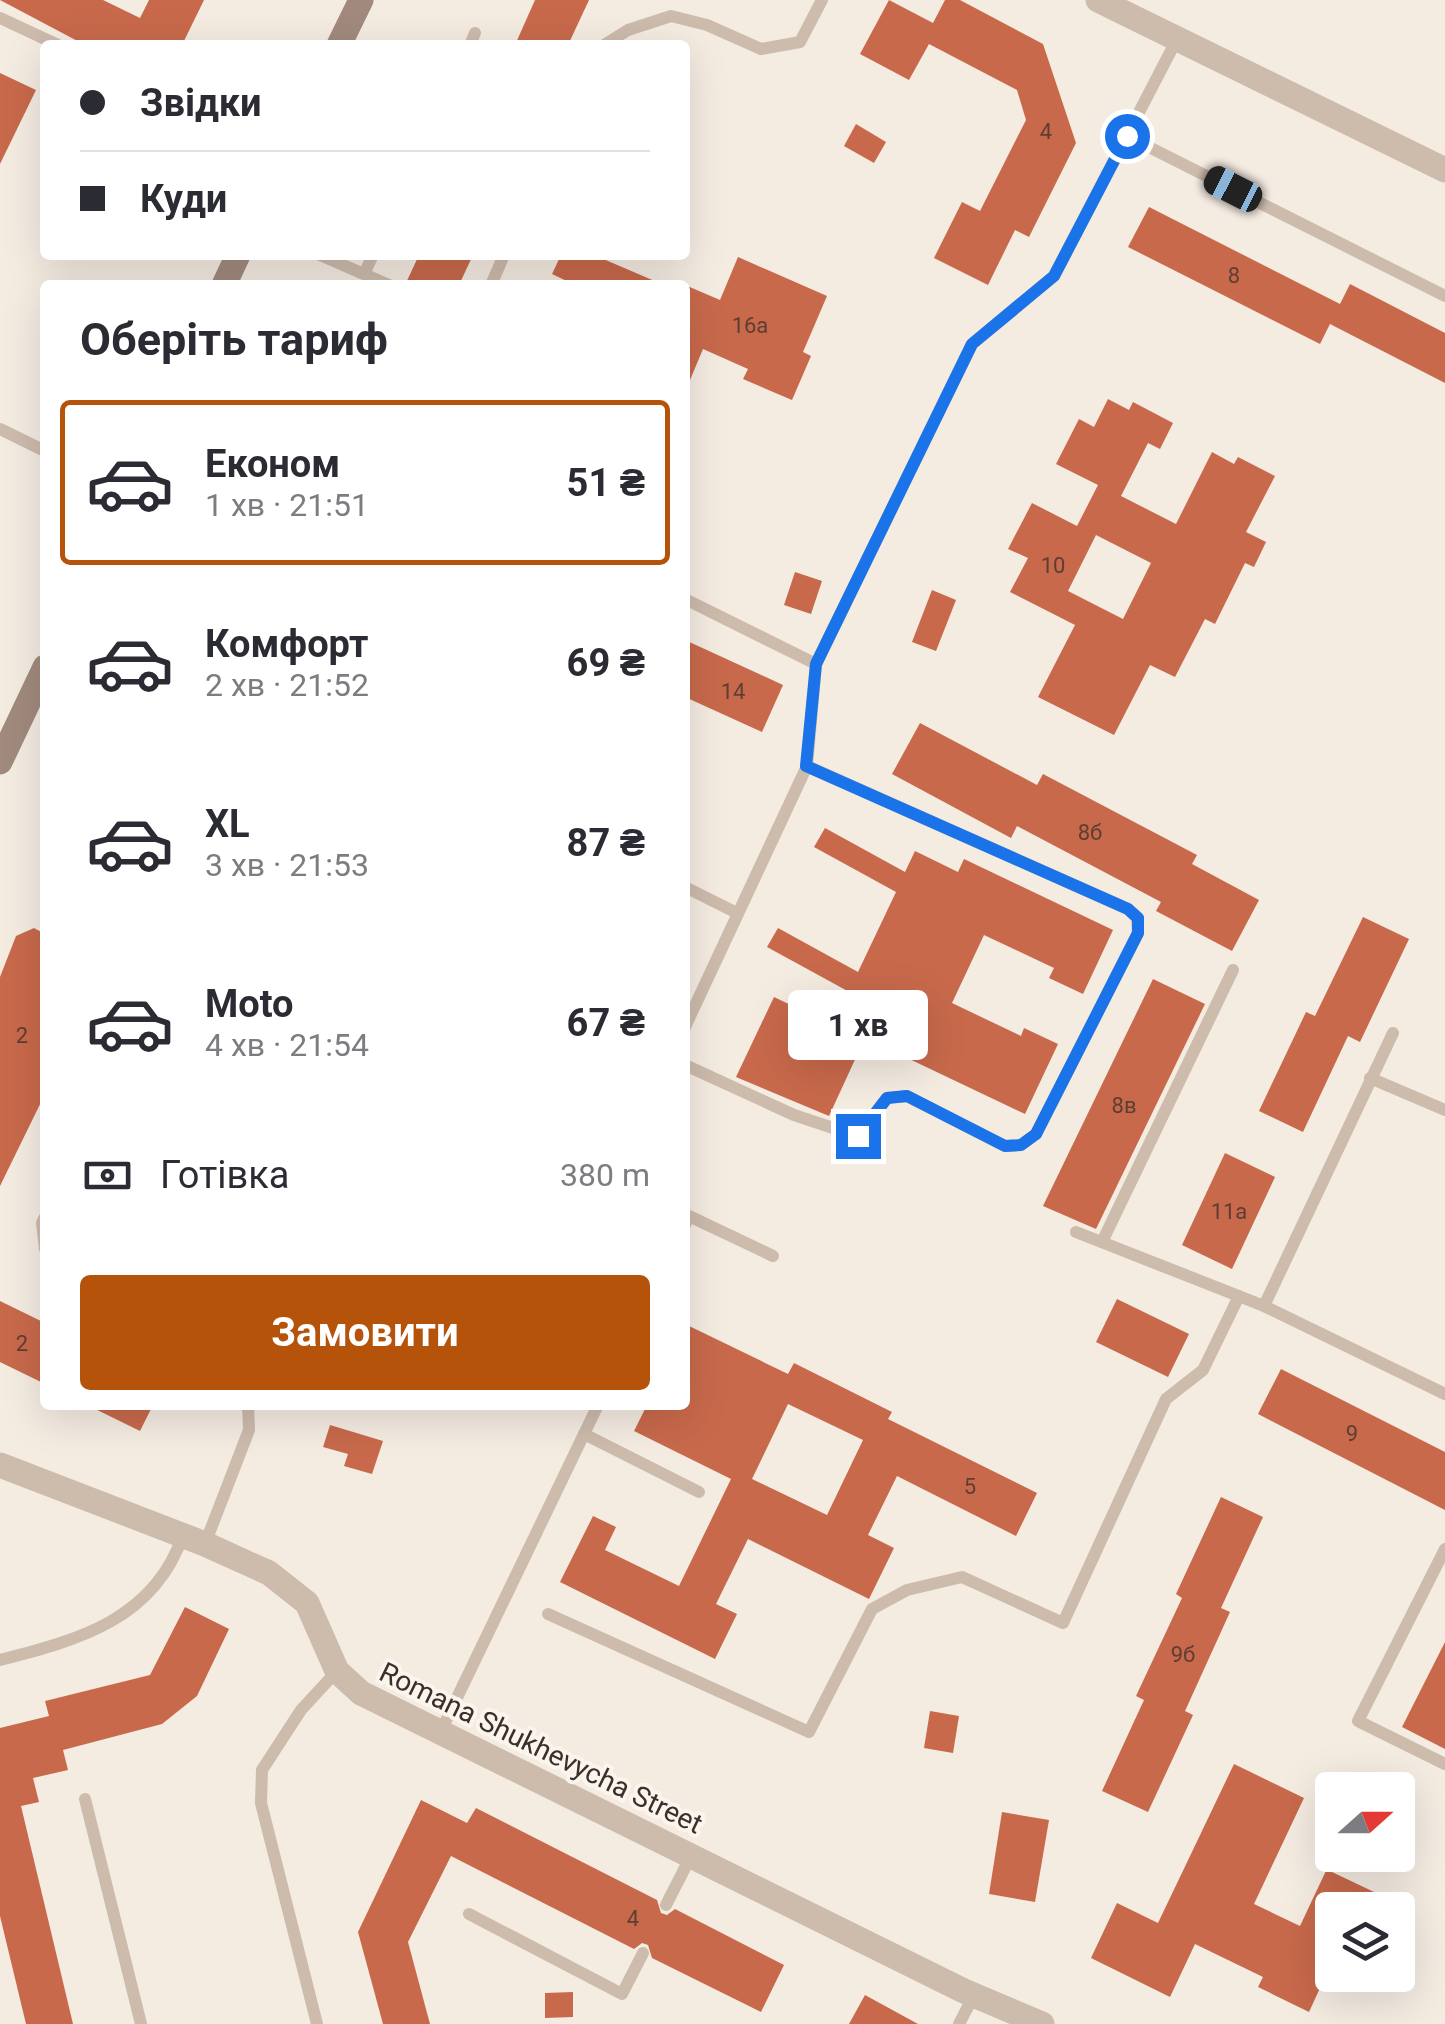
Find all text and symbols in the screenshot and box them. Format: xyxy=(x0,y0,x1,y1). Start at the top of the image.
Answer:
text: Звідки xyxy=(140,81,262,125)
route start xyxy=(1105,114,1150,159)
house number: 4 xyxy=(1040,119,1052,144)
car xyxy=(1199,162,1267,216)
text: Куди xyxy=(140,177,227,221)
house number: 8 xyxy=(1228,263,1240,288)
text: Оберіть тариф xyxy=(80,313,388,366)
house number: 16а xyxy=(732,313,768,338)
icon: car xyxy=(85,438,175,528)
text: Економ xyxy=(205,442,340,486)
text: 51 ₴ xyxy=(567,461,645,505)
text: 1 хв · 21:51 xyxy=(205,486,369,524)
house number: 10 xyxy=(1041,553,1065,578)
icon: car xyxy=(85,618,175,708)
text: Комфорт xyxy=(205,622,368,666)
text: 69 ₴ xyxy=(567,641,645,685)
text: 2 хв · 21:52 xyxy=(205,666,369,704)
house number: 14 xyxy=(721,679,745,704)
icon: car xyxy=(85,798,175,888)
text: XL xyxy=(205,802,250,846)
house number: 8б xyxy=(1078,820,1102,845)
text: 87 ₴ xyxy=(567,821,645,865)
text: 3 хв · 21:53 xyxy=(205,846,369,884)
icon: car xyxy=(85,978,175,1068)
text: Moto xyxy=(205,982,294,1026)
callout: 1 хв xyxy=(788,991,928,1061)
text: 67 ₴ xyxy=(567,1001,645,1045)
text: 1 хв xyxy=(828,1006,888,1044)
house number: 2 xyxy=(16,1023,28,1048)
text: 4 хв · 21:54 xyxy=(205,1026,369,1064)
house number: 8в xyxy=(1112,1093,1136,1118)
route end xyxy=(836,1114,881,1159)
icon: cash xyxy=(80,1148,135,1203)
text: Готівка xyxy=(160,1153,289,1197)
text: 380 m xyxy=(560,1156,650,1194)
house number: 11а xyxy=(1211,1199,1247,1224)
button: Замовити xyxy=(80,1275,650,1390)
house number: 2 xyxy=(16,1331,28,1356)
house number: 9 xyxy=(1346,1421,1358,1446)
house number: 5 xyxy=(964,1474,976,1499)
house number: 9б xyxy=(1171,1642,1195,1667)
street label: Romana Shukhevycha Street xyxy=(374,1655,708,1841)
north arrow xyxy=(1315,1772,1415,1872)
map controls xyxy=(1315,1772,1415,1992)
button: layers xyxy=(1315,1892,1415,1992)
house number: 4 xyxy=(627,1906,639,1931)

